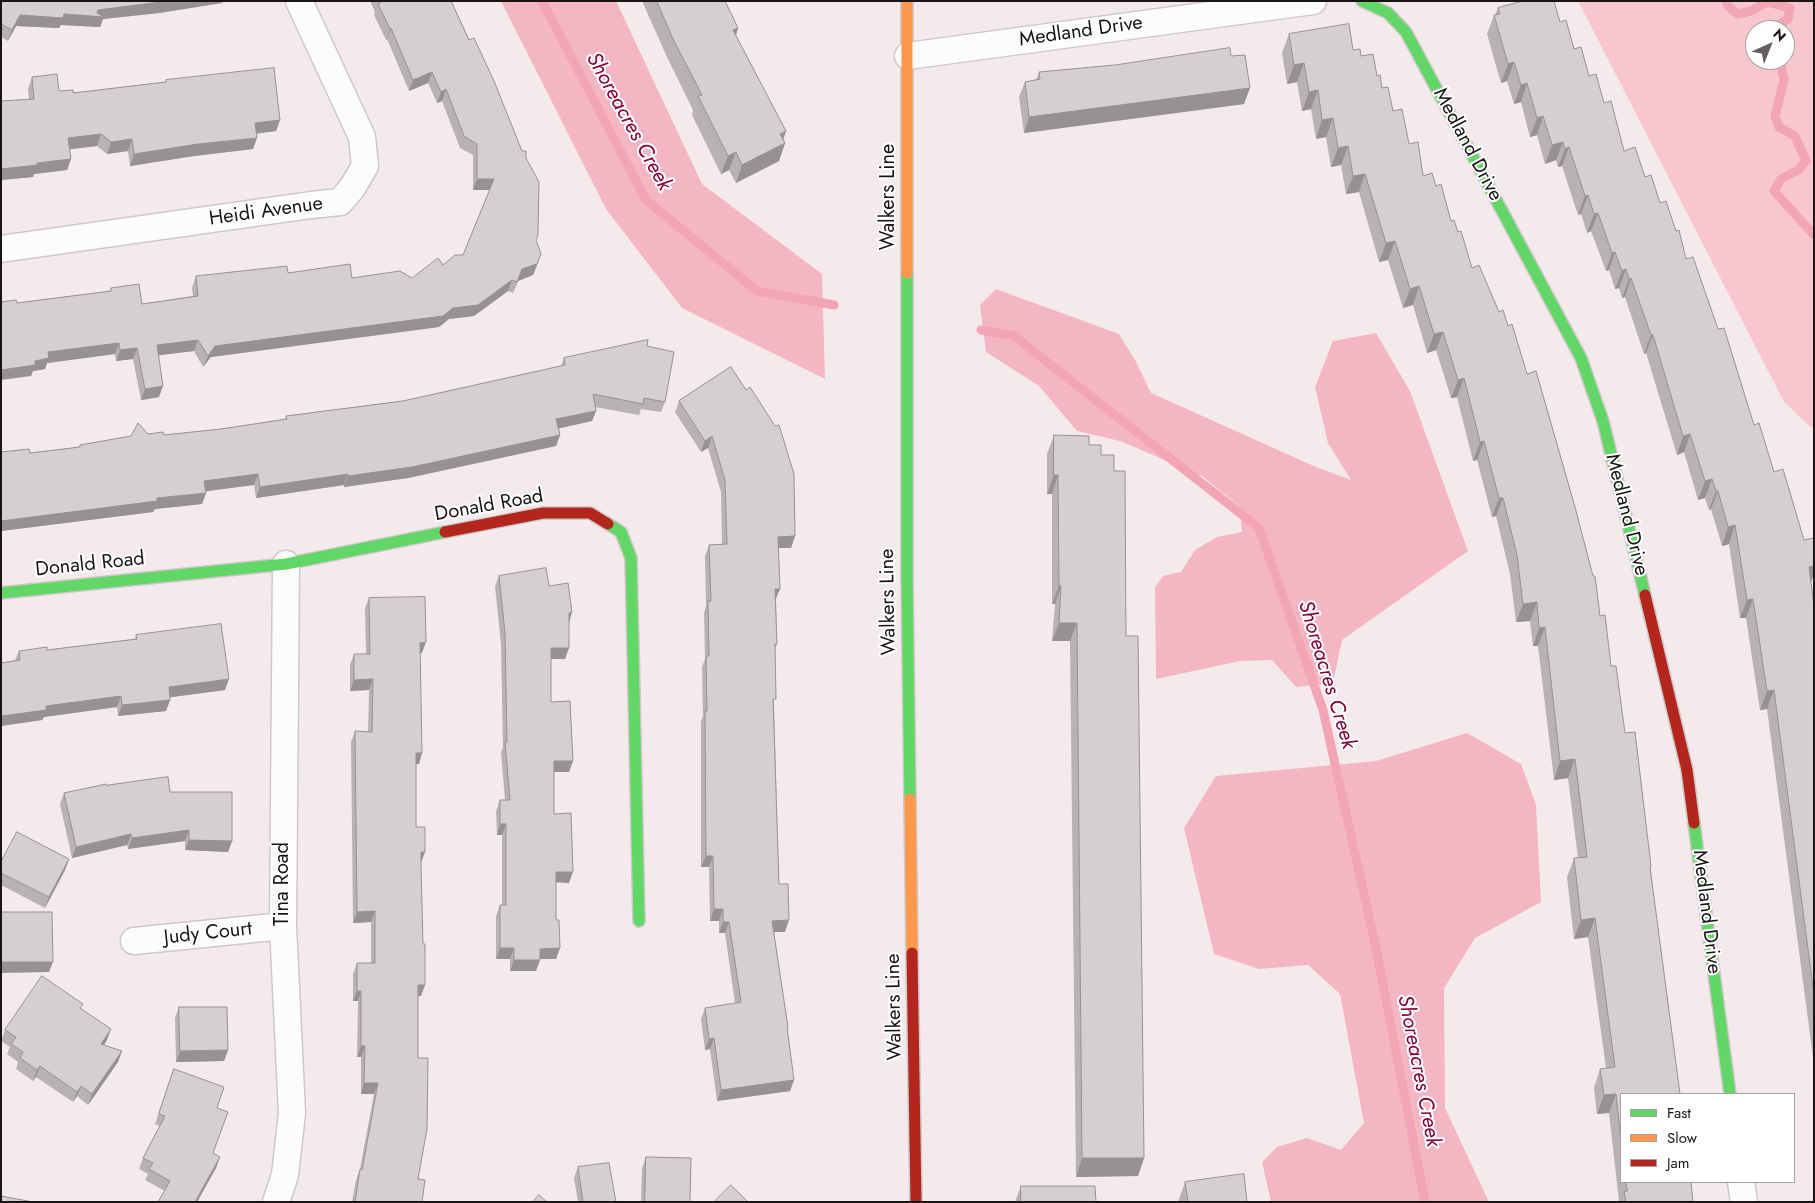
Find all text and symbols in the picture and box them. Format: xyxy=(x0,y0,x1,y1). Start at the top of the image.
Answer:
street label: Medland Drive xyxy=(1018,11,1144,53)
north arrow xyxy=(1745,20,1795,70)
text: N xyxy=(1769,24,1791,46)
water label: Shoreacres Creek xyxy=(580,49,676,195)
street label: Medland Drive xyxy=(1427,84,1507,206)
street label: Walkers Line xyxy=(877,144,901,250)
street label: Heidi Avenue xyxy=(208,192,324,232)
street label: Medland Drive xyxy=(1599,452,1653,578)
street label: Donald Road xyxy=(433,485,545,527)
street label: Donald Road xyxy=(34,547,146,583)
street label: Walkers Line xyxy=(876,548,902,656)
water label: Shoreacres Creek xyxy=(1291,598,1361,752)
street label: Tina Road xyxy=(271,842,295,926)
street label: Medland Drive xyxy=(1687,849,1725,975)
street label: Judy Court xyxy=(163,917,253,951)
street label: Walkers Line xyxy=(882,953,908,1061)
water label: Shoreacres Creek xyxy=(1391,993,1445,1149)
legend xyxy=(1620,1093,1795,1183)
text: Fast xyxy=(1667,1102,1691,1124)
text: Slow xyxy=(1667,1127,1697,1149)
text: Jam xyxy=(1667,1152,1690,1174)

